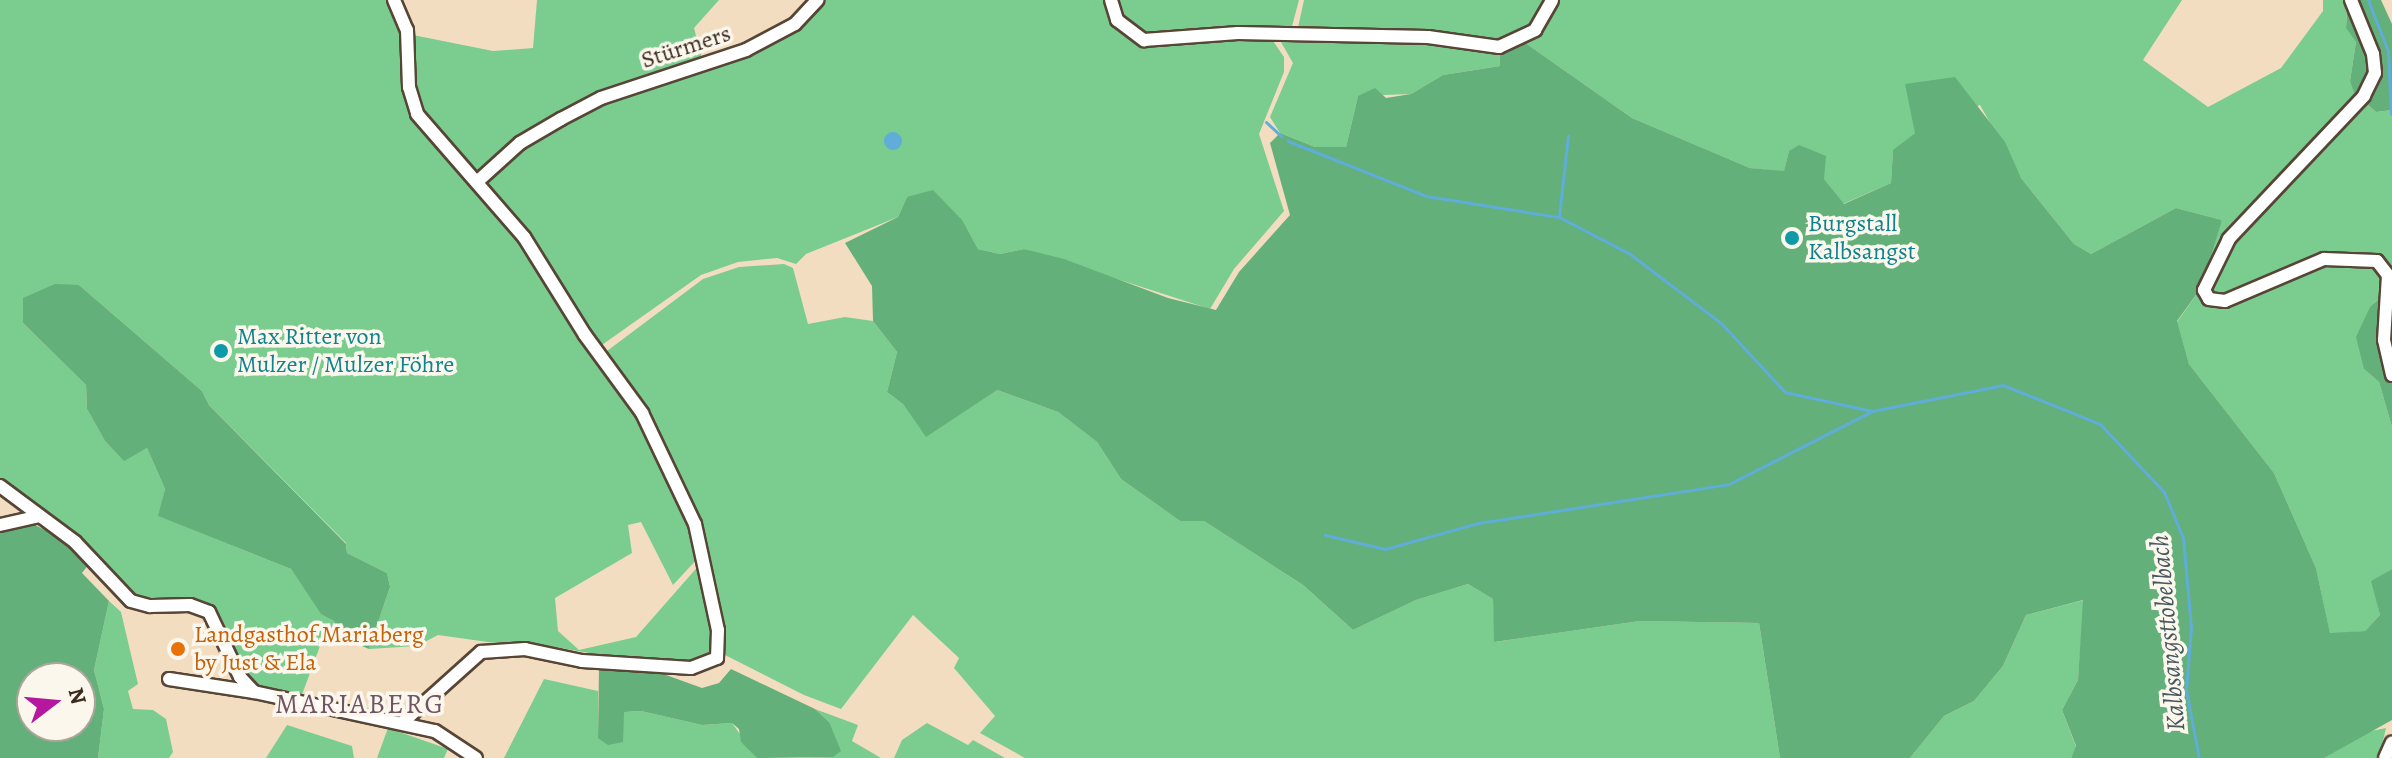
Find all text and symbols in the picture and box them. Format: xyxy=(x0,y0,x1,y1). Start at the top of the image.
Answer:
street label: Stürmers xyxy=(638,19,734,75)
place label: Burgstall Kalbsangst xyxy=(1808,210,1916,266)
marker: Burgstall Kalbsangst xyxy=(1783,229,1801,247)
place label: Max Ritter von Mulzer / Mulzer Föhre xyxy=(237,323,454,379)
marker: Max Ritter von Mulzer / Mulzer Föhre xyxy=(212,342,230,360)
water label: Kalbsangsttobelbach xyxy=(2144,533,2192,733)
place label: Landgasthof Mariaberg by Just & Ela xyxy=(194,621,424,677)
marker: Landgasthof Mariaberg by Just & Ela xyxy=(169,640,187,658)
north arrow xyxy=(16,662,96,742)
text: N xyxy=(61,684,94,708)
district label: MARIABERG xyxy=(275,687,445,721)

